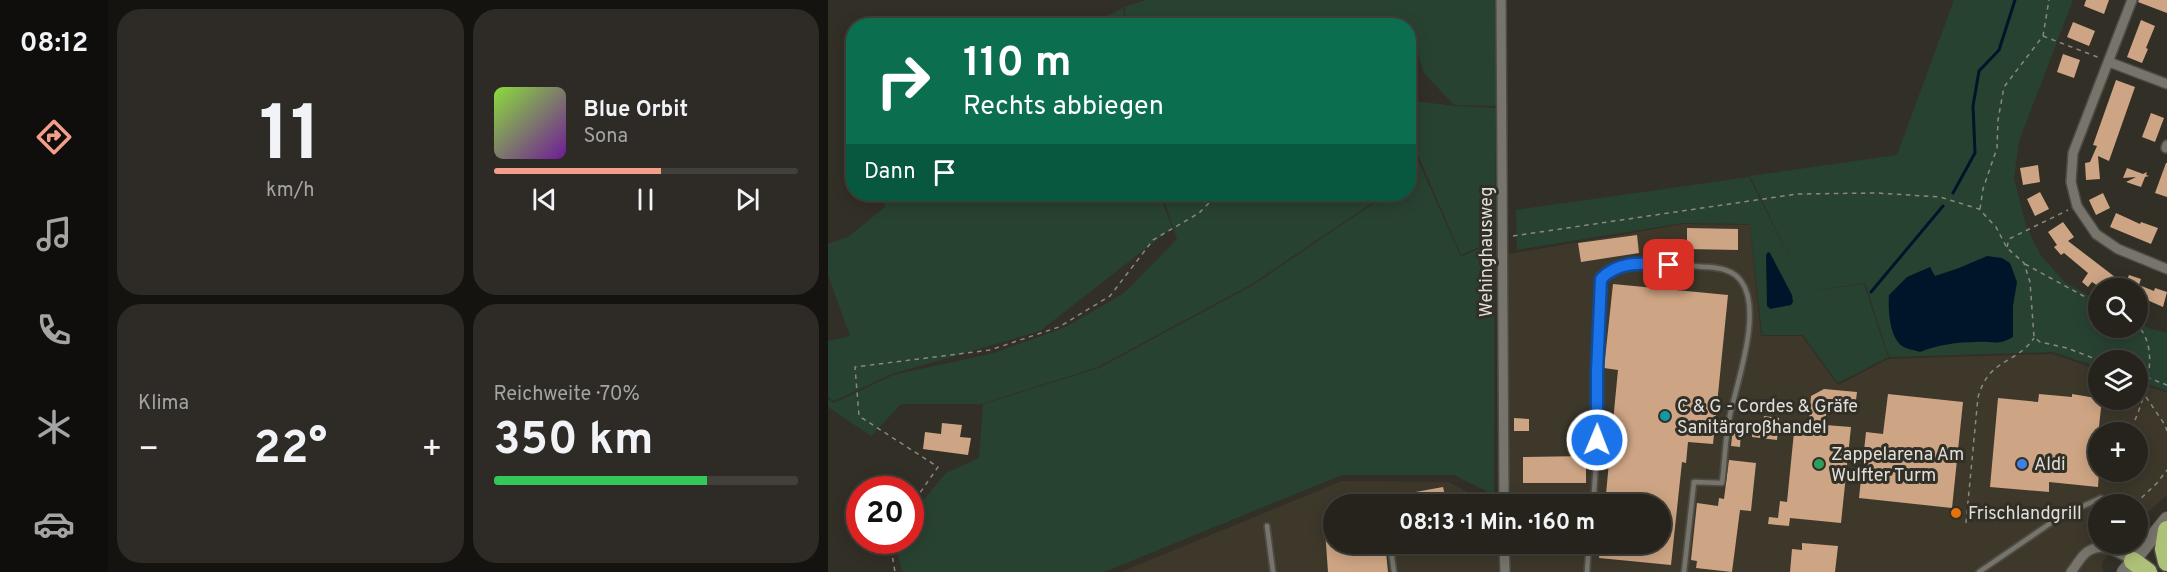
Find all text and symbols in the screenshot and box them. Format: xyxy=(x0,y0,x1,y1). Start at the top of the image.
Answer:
text: 08:12 xyxy=(20,27,88,61)
text: 110 m xyxy=(963,38,1072,91)
icon: right xyxy=(864,42,942,120)
text: 11 xyxy=(259,89,321,188)
text: Rechts abbiegen xyxy=(963,90,1164,124)
text: Blue Orbit xyxy=(584,97,688,124)
icon: directions xyxy=(33,116,75,158)
text: Sona xyxy=(584,124,628,150)
icon: arrive xyxy=(928,156,961,189)
text: Dann xyxy=(864,159,916,186)
text: km/h xyxy=(266,178,315,204)
icon: previous xyxy=(528,183,561,216)
icon: pause xyxy=(629,183,662,216)
icon: next xyxy=(731,183,764,216)
street label: Wehinghausweg xyxy=(1476,187,1499,317)
icon: music xyxy=(33,213,75,255)
pin xyxy=(1643,239,1694,290)
icon: arrive xyxy=(1652,248,1685,281)
map controls xyxy=(2088,278,2148,554)
button: search xyxy=(2088,278,2148,338)
icon: phone xyxy=(33,309,75,351)
button: layers xyxy=(2088,350,2148,410)
text: Reichweite · 70% xyxy=(494,382,640,408)
text: Klima xyxy=(138,391,189,417)
place label: C & G - Cordes & Gräfe Sanitärgroßhandel xyxy=(1677,396,1858,440)
icon: climate xyxy=(33,406,75,448)
position arrow xyxy=(1565,408,1629,472)
marker: C & G - Cordes & Gräfe Sanitärgroßhandel xyxy=(1658,409,1672,423)
text: 350 km xyxy=(494,413,653,470)
text: 22° xyxy=(253,422,327,479)
button: + xyxy=(2088,422,2148,482)
text: − xyxy=(138,430,159,472)
text: + xyxy=(421,430,442,472)
place label: Zappelarena Am Wulfter Turm xyxy=(1831,444,1964,488)
place label: Aldi xyxy=(2034,454,2066,477)
marker: Zappelarena Am Wulfter Turm xyxy=(1812,457,1826,471)
marker: Aldi xyxy=(2015,457,2029,471)
speed limit sign: 20 xyxy=(846,476,924,554)
button: − xyxy=(2088,494,2148,554)
icon: car xyxy=(33,503,75,545)
place label: Frischlandgrill xyxy=(1968,503,2082,526)
marker: Frischlandgrill xyxy=(1949,506,1963,520)
text: 08:13 · 1 Min. · 160 m xyxy=(1399,510,1595,537)

